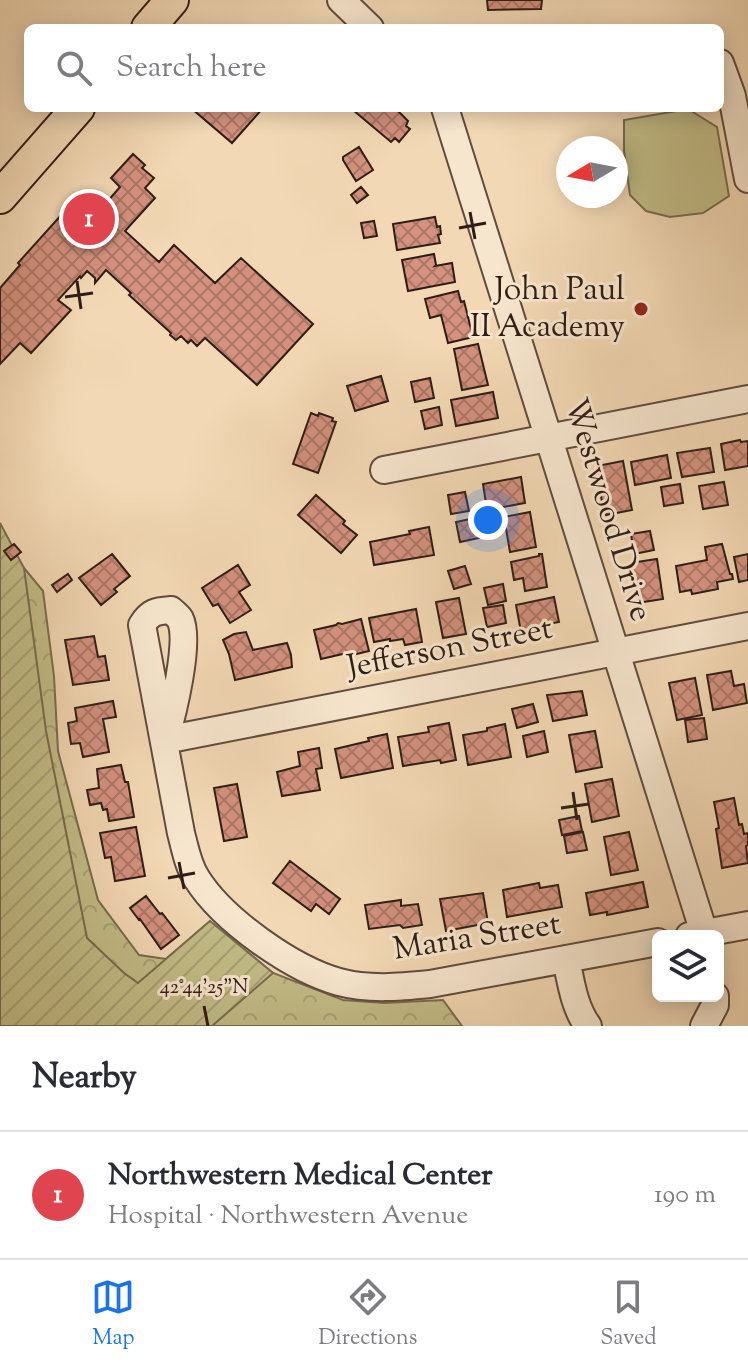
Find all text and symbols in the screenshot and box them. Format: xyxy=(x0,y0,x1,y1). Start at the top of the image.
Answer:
search box xyxy=(24,24,724,112)
icon: search xyxy=(52,46,96,90)
text: Search here xyxy=(116,47,266,90)
north arrow xyxy=(556,136,628,208)
pin: 1 xyxy=(63,189,115,249)
place label: John Paul II Academy xyxy=(470,268,625,351)
marker: John Paul II Academy xyxy=(632,300,650,318)
street label: Westwood Drive xyxy=(551,393,663,627)
your location xyxy=(468,500,508,540)
street label: Jefferson Street xyxy=(341,607,557,692)
street label: Maria Street xyxy=(390,902,564,974)
map controls xyxy=(652,930,724,1002)
button: layers xyxy=(652,930,724,1002)
text: 42°44'25"N xyxy=(160,974,248,1003)
text: Nearby xyxy=(32,1054,137,1103)
text: Northwestern Medical Center xyxy=(108,1155,493,1198)
text: 1 xyxy=(54,1177,62,1214)
text: 190 m xyxy=(654,1177,716,1214)
text: Hospital · Northwestern Avenue xyxy=(108,1198,468,1235)
tab: Map xyxy=(91,1275,135,1355)
tab: Directions xyxy=(318,1275,417,1355)
tab: Saved xyxy=(600,1275,657,1355)

